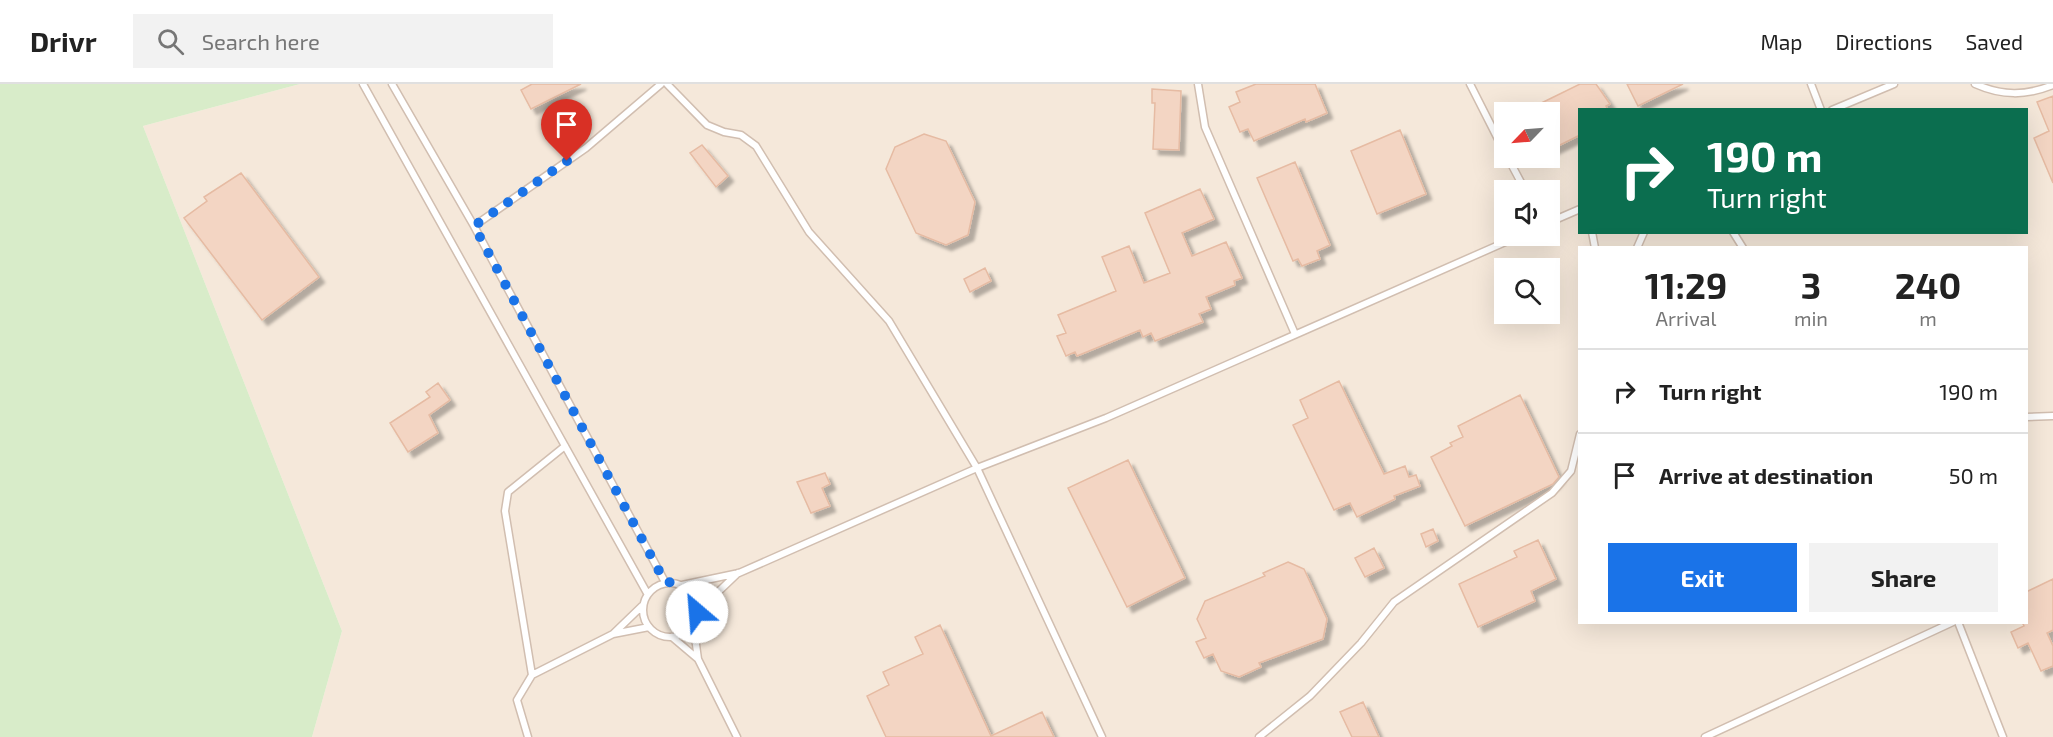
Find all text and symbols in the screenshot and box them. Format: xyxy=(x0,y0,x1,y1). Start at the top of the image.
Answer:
search box xyxy=(133,14,553,68)
text: Drivr xyxy=(30,24,97,58)
icon: search xyxy=(154,25,187,58)
text: Search here xyxy=(202,28,320,54)
text: Map xyxy=(1760,29,1803,54)
text: Directions xyxy=(1836,29,1932,54)
text: Saved xyxy=(1965,29,2023,54)
pin xyxy=(541,99,592,161)
north arrow xyxy=(1494,102,1560,168)
map controls xyxy=(1494,102,1560,324)
icon: arrive xyxy=(550,108,583,141)
text: 190 m xyxy=(1707,130,1823,180)
icon: right xyxy=(1608,132,1686,210)
button: sound xyxy=(1494,180,1560,246)
text: Turn right xyxy=(1707,181,1827,213)
button: search xyxy=(1494,258,1560,324)
text: 11:29 xyxy=(1645,263,1727,306)
text: 3 xyxy=(1801,263,1821,306)
text: 240 xyxy=(1895,263,1961,306)
text: Arrival xyxy=(1656,306,1716,330)
text: min xyxy=(1794,306,1828,330)
text: m xyxy=(1919,306,1937,330)
icon: right xyxy=(1608,375,1641,408)
text: Turn right xyxy=(1659,378,1761,404)
text: 190 m xyxy=(1939,378,1998,404)
icon: arrive xyxy=(1608,459,1641,492)
text: Arrive at destination xyxy=(1659,462,1873,488)
text: 50 m xyxy=(1949,462,1998,488)
button: Exit xyxy=(1608,543,1797,612)
button: Share xyxy=(1809,543,1998,612)
position arrow xyxy=(665,580,729,644)

